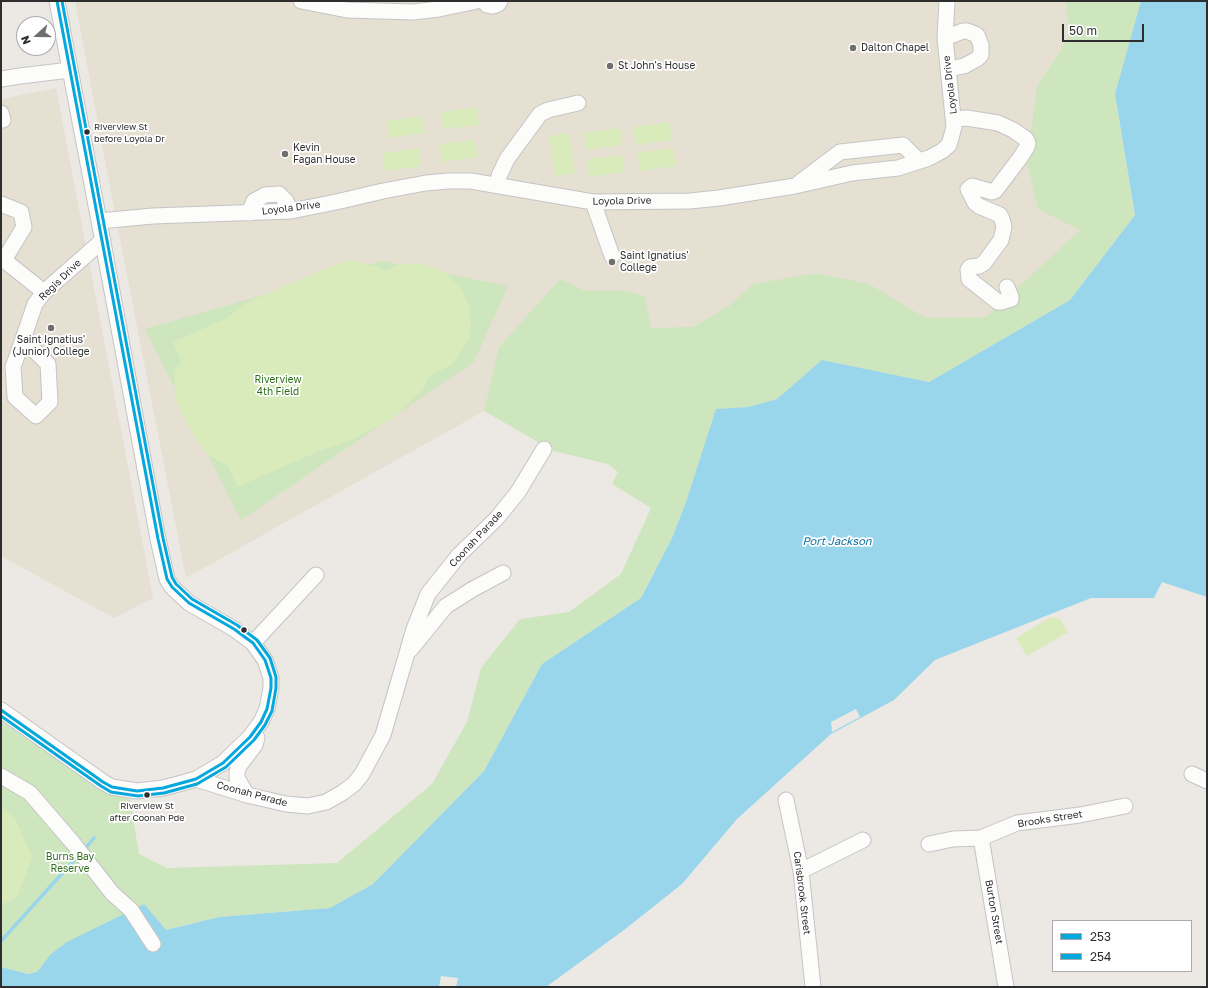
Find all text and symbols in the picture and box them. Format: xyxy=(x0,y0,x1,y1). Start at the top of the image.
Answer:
north arrow xyxy=(16,16,56,56)
scale bar xyxy=(1064,16,1146,42)
text: 50 m xyxy=(1069,23,1097,38)
text: N xyxy=(18,34,33,46)
place label: Dalton Chapel xyxy=(861,42,929,54)
marker: Dalton Chapel xyxy=(848,43,858,53)
street label: Loyola Drive xyxy=(940,55,960,115)
place label: St John's House xyxy=(618,60,695,72)
marker: St John's House xyxy=(605,61,615,71)
place label: Riverview St before Loyola Dr xyxy=(94,122,165,143)
marker: Riverview St before Loyola Dr xyxy=(82,127,92,137)
place label: Kevin Fagan House xyxy=(293,142,356,166)
marker: Kevin Fagan House xyxy=(280,149,290,159)
street label: Loyola Drive xyxy=(592,194,652,208)
street label: Loyola Drive xyxy=(261,198,321,218)
place label: Saint Ignatius' College xyxy=(620,250,688,274)
street label: Regis Drive xyxy=(36,257,84,303)
marker: Saint Ignatius' College xyxy=(607,257,617,267)
marker: Saint Ignatius' (Junior) College xyxy=(46,323,56,333)
place label: Saint Ignatius' (Junior) College xyxy=(12,334,90,358)
park label: Riverview 4th Field xyxy=(255,374,301,398)
street label: Coonah Parade xyxy=(447,508,505,570)
water label: Port Jackson xyxy=(802,535,872,549)
unlabelled marker xyxy=(239,625,249,635)
street label: Coonah Parade xyxy=(215,779,289,809)
marker: Riverview St after Coonah Pde xyxy=(142,790,152,800)
place label: Riverview St after Coonah Pde xyxy=(110,801,184,822)
street label: Brooks Street xyxy=(1017,808,1083,830)
park label: Burns Bay Reserve xyxy=(46,851,94,874)
street label: Carisbrook Street xyxy=(791,851,813,935)
street label: Burton Street xyxy=(982,879,1006,945)
legend xyxy=(1052,920,1192,972)
text: 253 xyxy=(1090,929,1111,944)
text: 254 xyxy=(1090,949,1111,964)

